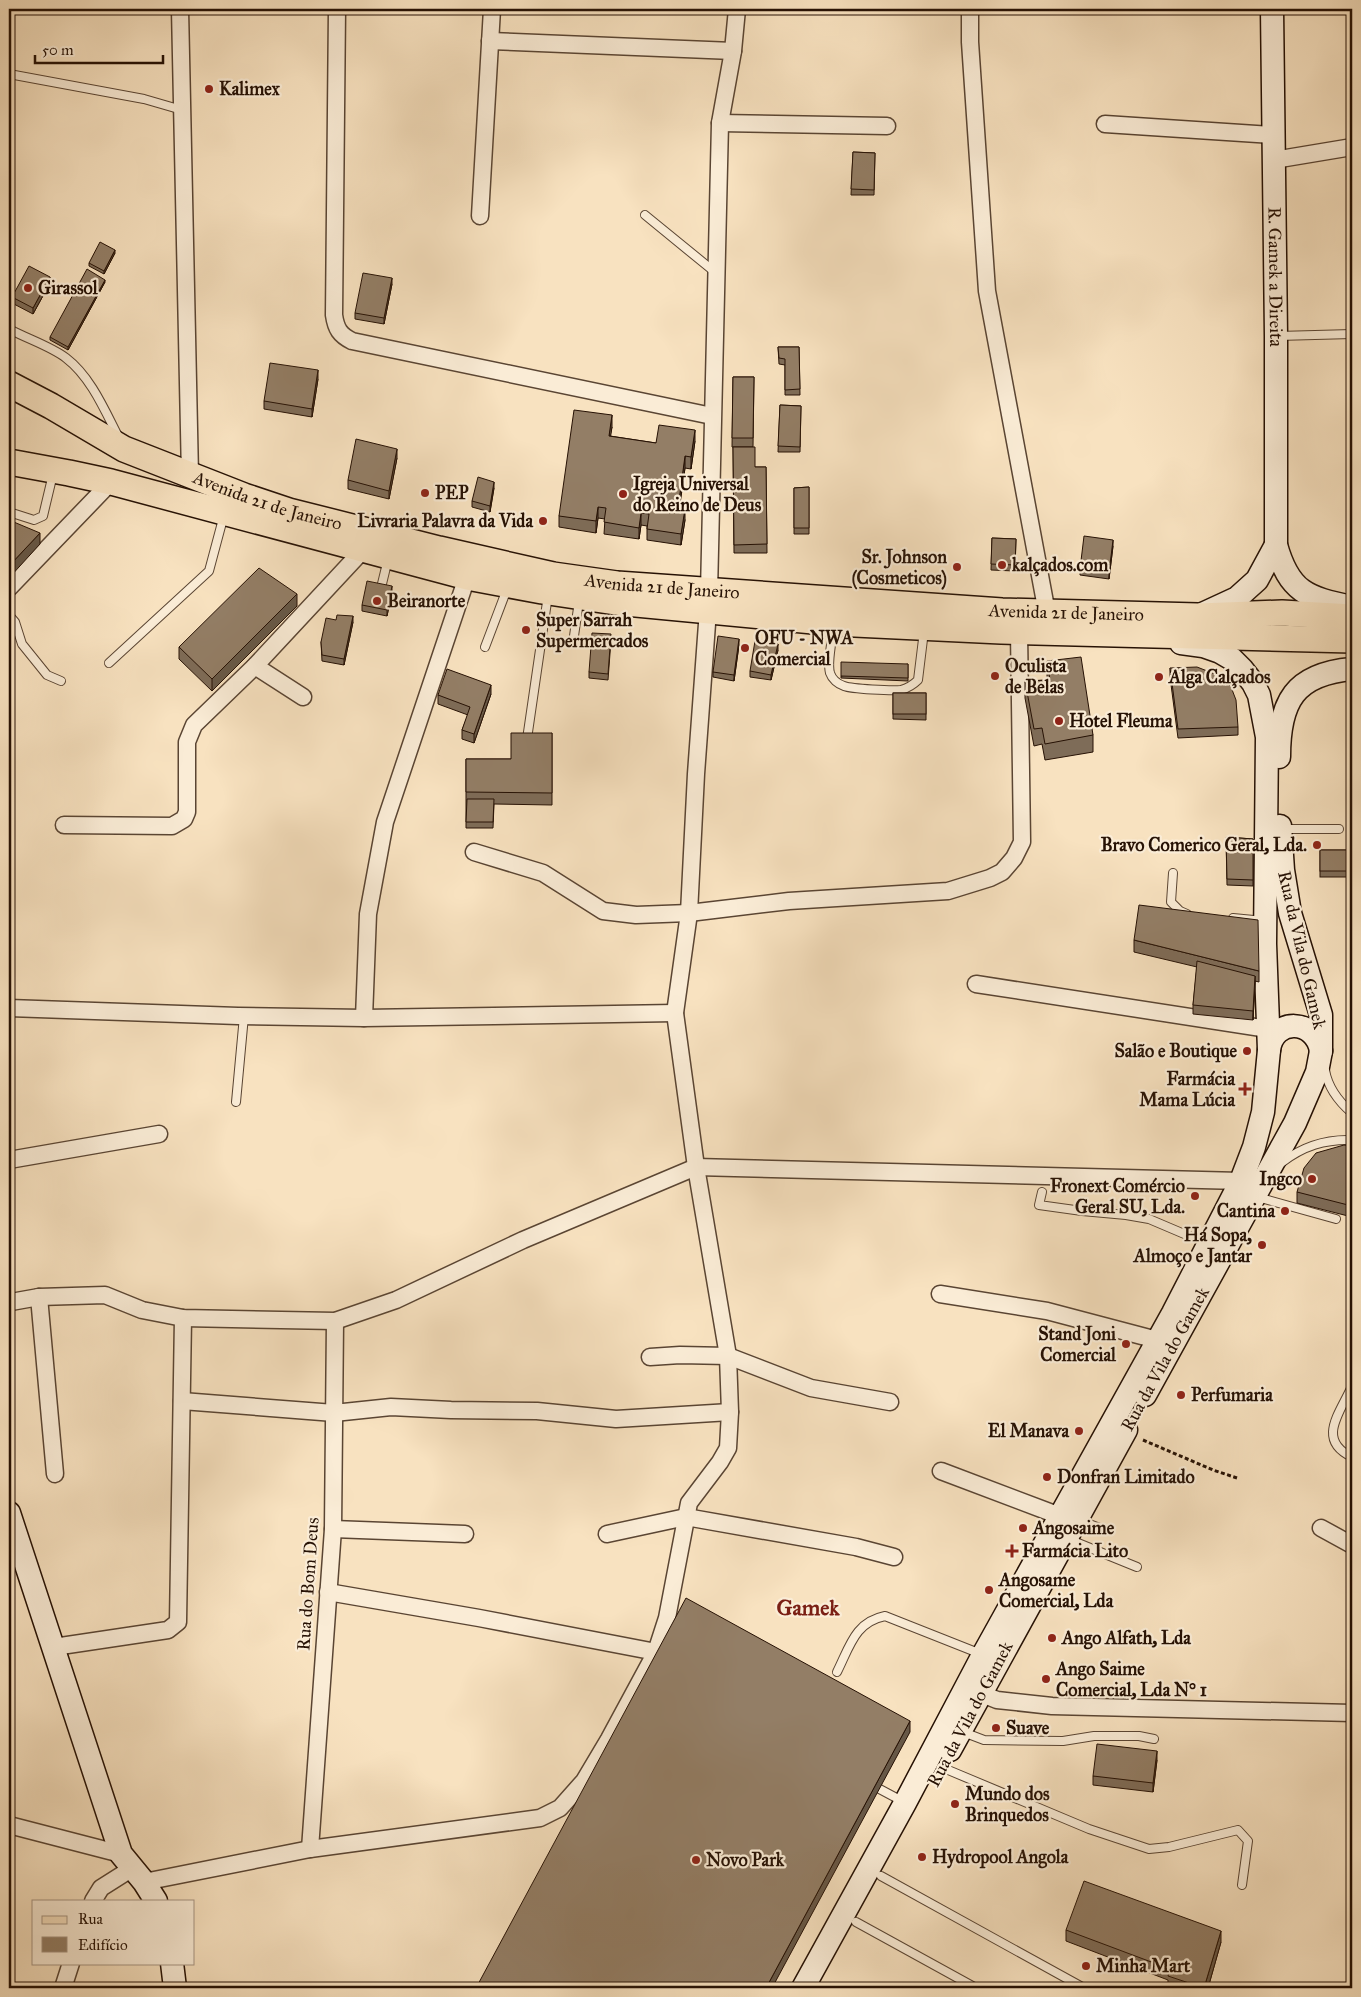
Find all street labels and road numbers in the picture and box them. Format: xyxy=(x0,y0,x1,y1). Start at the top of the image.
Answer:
street label: R. Gamek a Direita xyxy=(1263,207,1287,347)
street label: Avenida 21 de Janeiro xyxy=(189,466,344,535)
street label: Avenida 21 de Janeiro xyxy=(582,568,740,604)
street label: Avenida 21 de Janeiro xyxy=(987,599,1144,626)
street label: Rua da Vila do Gamek xyxy=(1273,869,1331,1032)
street label: Rua da Vila do Gamek xyxy=(1116,1282,1214,1435)
street label: Rua do Bom Deus xyxy=(292,1517,324,1651)
street label: Rua da Vila do Gamek xyxy=(922,1637,1018,1791)

